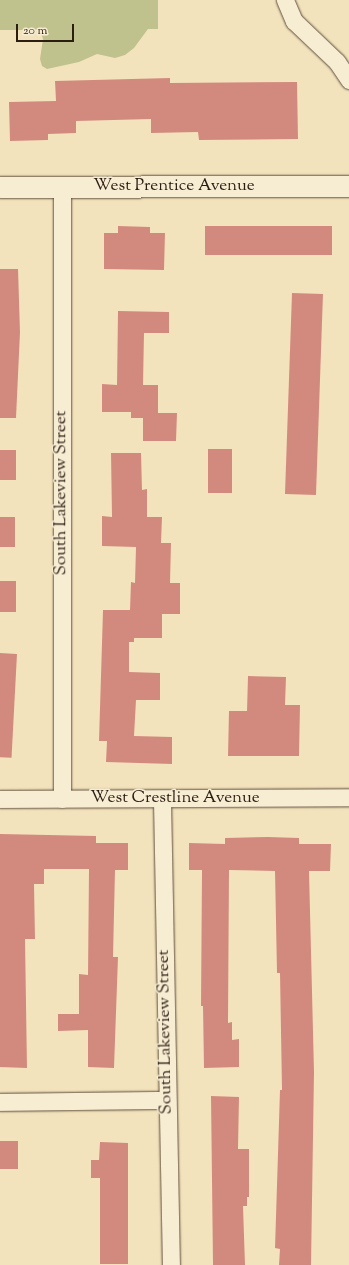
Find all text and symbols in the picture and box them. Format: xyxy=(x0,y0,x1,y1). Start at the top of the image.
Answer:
scale bar xyxy=(18,16,76,42)
text: 20 m xyxy=(23,22,47,40)
street label: West Prentice Avenue xyxy=(93,177,255,197)
street label: South Lakeview Street xyxy=(52,411,72,575)
street label: West Crestline Avenue xyxy=(90,789,260,809)
street label: South Lakeview Street xyxy=(154,949,178,1115)

